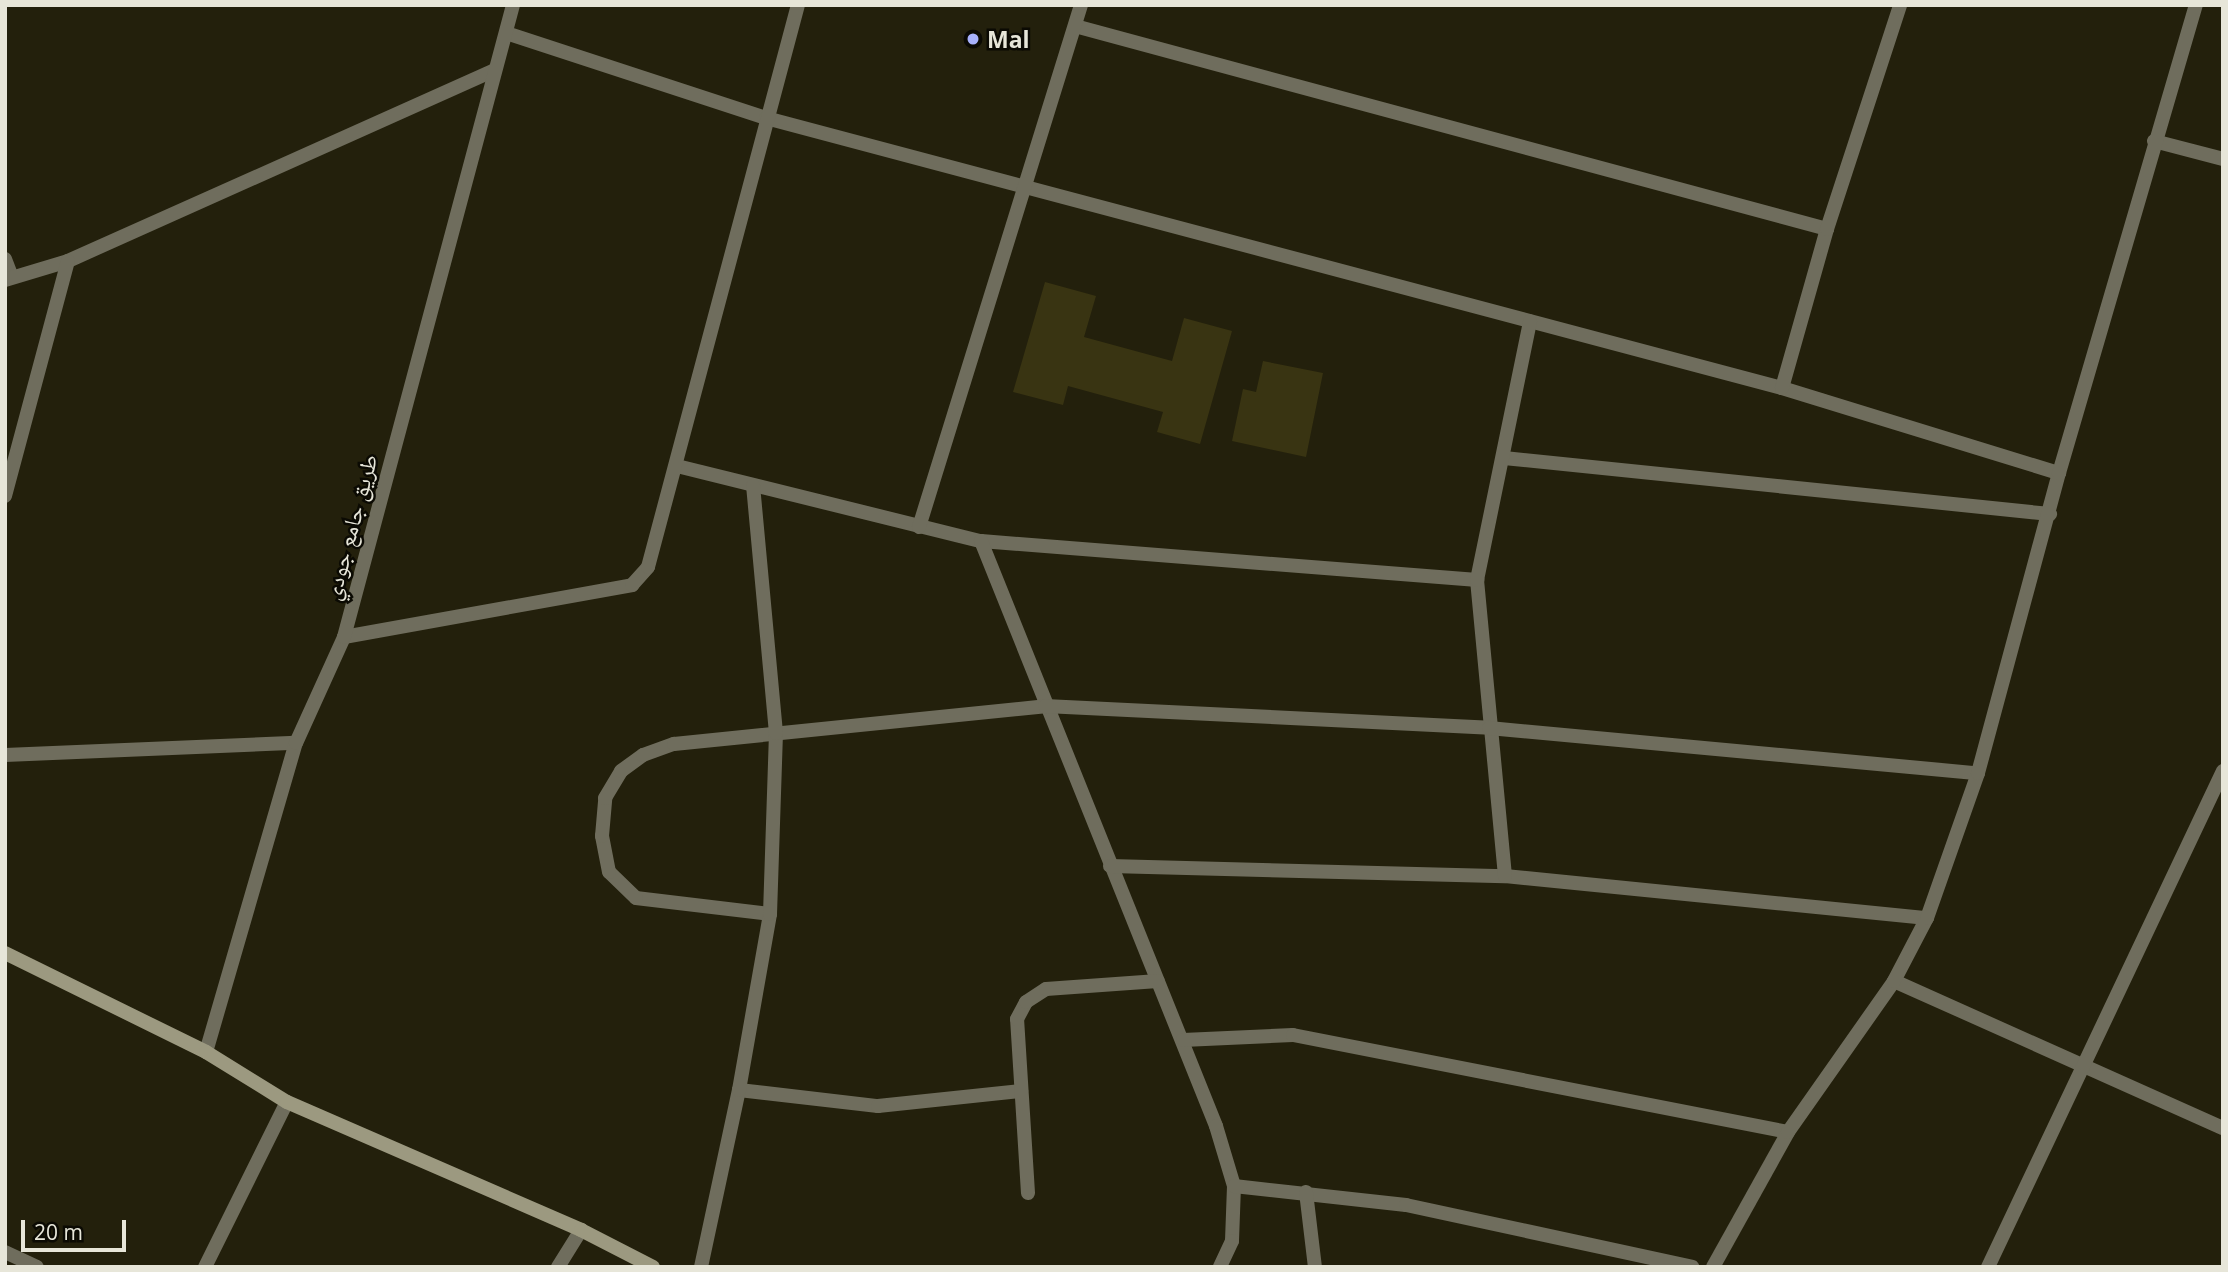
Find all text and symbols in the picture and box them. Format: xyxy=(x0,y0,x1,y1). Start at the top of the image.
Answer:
place label: Mal xyxy=(987,25,1030,53)
marker: Mal xyxy=(965,31,981,47)
street label: طريق جامع جودي xyxy=(317,451,383,603)
scale bar xyxy=(24,1206,130,1250)
text: 20 m xyxy=(34,1218,83,1246)

